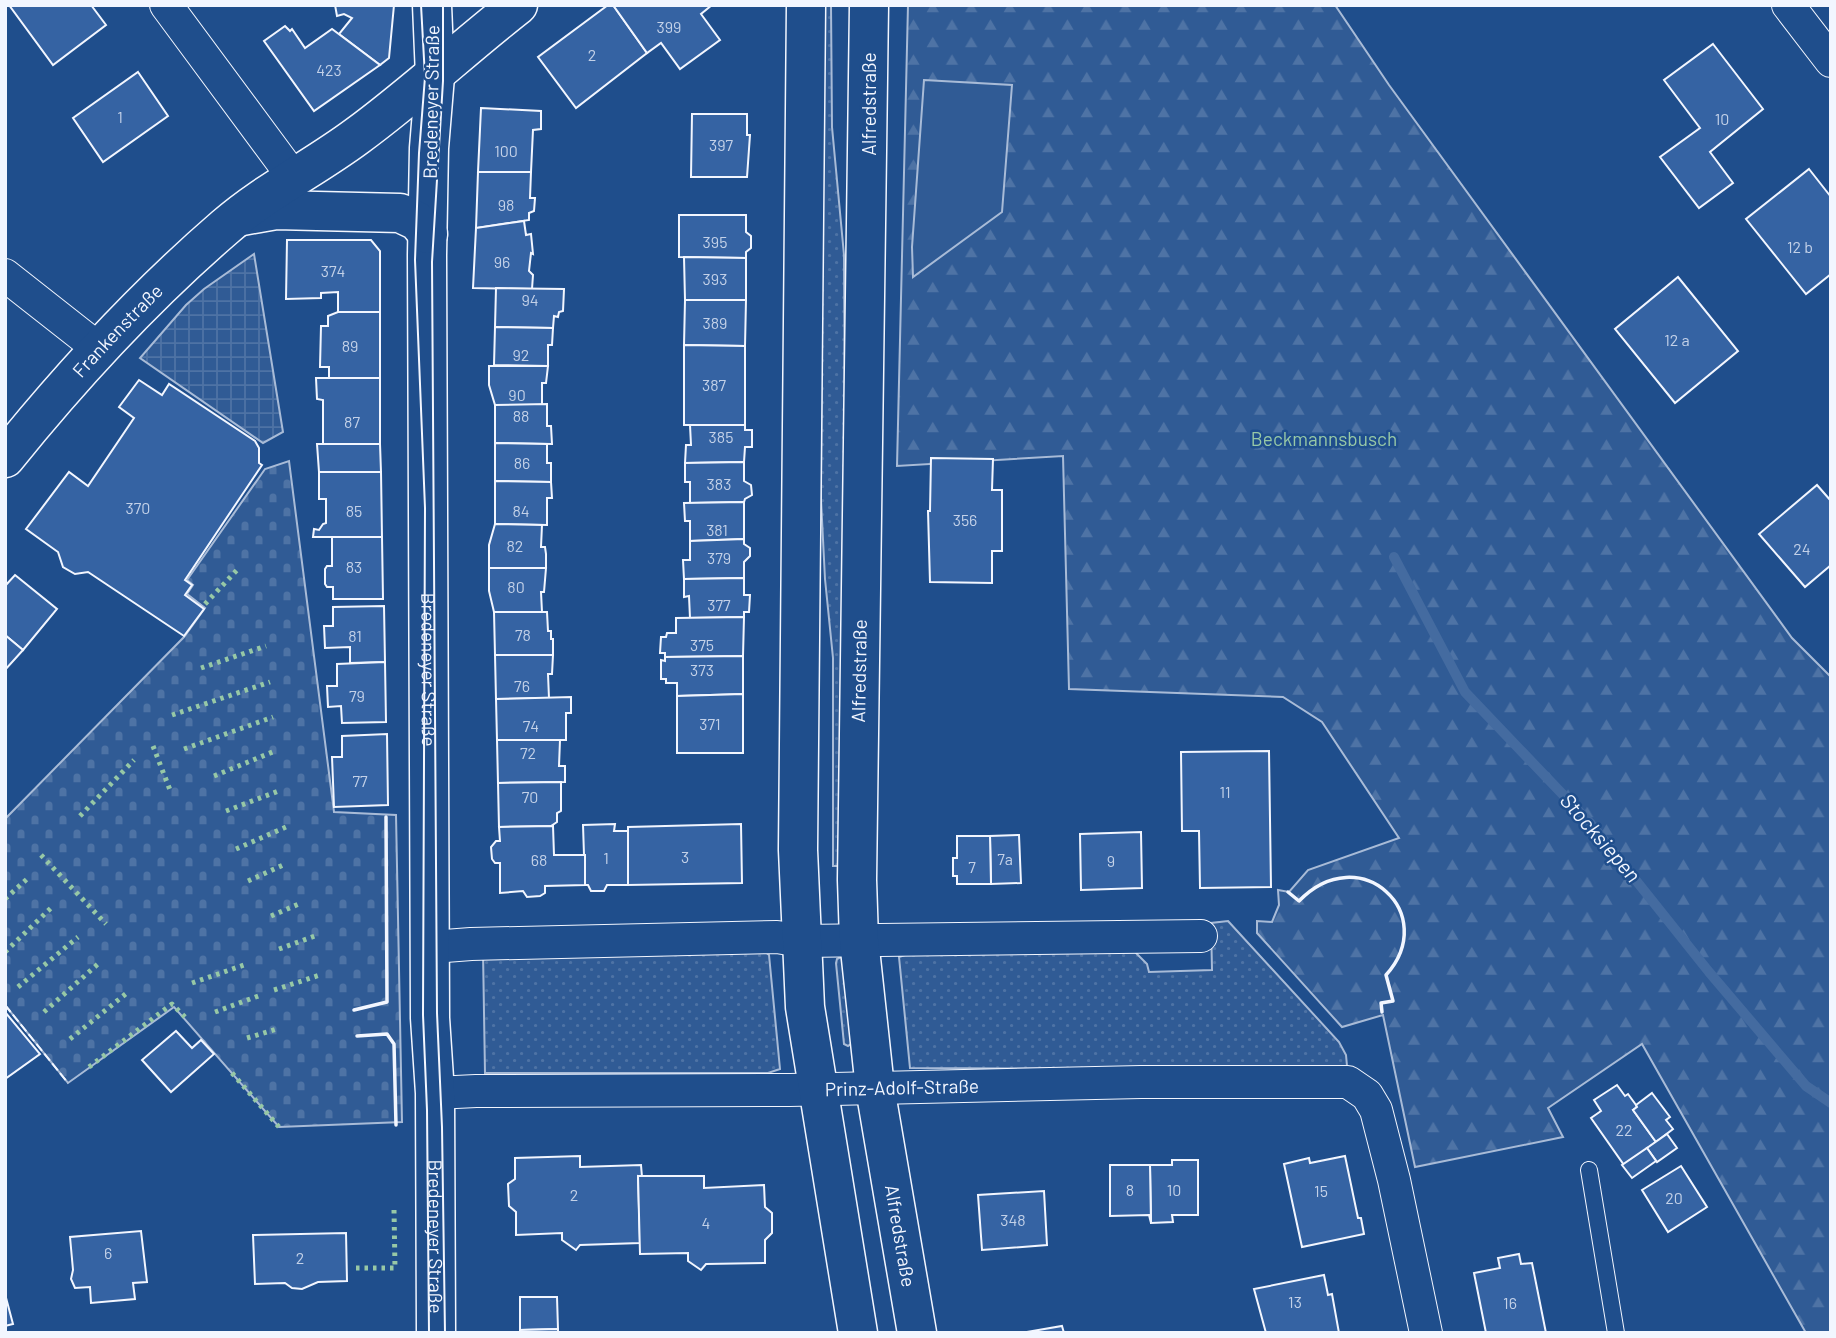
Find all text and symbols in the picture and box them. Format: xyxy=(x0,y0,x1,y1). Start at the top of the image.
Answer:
house number: 399 xyxy=(657,17,681,36)
street label: Bredeneyer Straße xyxy=(418,25,443,179)
house number: 2 xyxy=(588,45,596,64)
street label: Alfredstraße xyxy=(857,52,880,156)
house number: 423 xyxy=(316,60,342,79)
house number: 1 xyxy=(117,107,123,126)
house number: 10 xyxy=(1715,109,1729,128)
house number: 397 xyxy=(709,135,733,154)
house number: 100 xyxy=(494,141,518,160)
house number: 98 xyxy=(498,195,514,214)
house number: 395 xyxy=(703,232,727,251)
house number: 12 b xyxy=(1787,237,1813,256)
house number: 96 xyxy=(494,252,510,271)
house number: 374 xyxy=(321,261,345,280)
house number: 393 xyxy=(703,269,727,288)
street label: Frankenstraße xyxy=(67,279,167,382)
house number: 94 xyxy=(521,290,539,309)
house number: 389 xyxy=(703,313,727,332)
house number: 12 a xyxy=(1664,330,1690,349)
house number: 89 xyxy=(342,336,358,355)
house number: 92 xyxy=(513,345,529,364)
house number: 387 xyxy=(702,375,726,394)
house number: 90 xyxy=(508,385,526,404)
house number: 88 xyxy=(513,406,529,425)
house number: 87 xyxy=(344,412,360,431)
house number: 385 xyxy=(709,427,733,446)
park label: Beckmannsbusch xyxy=(1251,427,1397,450)
house number: 86 xyxy=(514,453,530,472)
house number: 383 xyxy=(707,474,731,493)
house number: 370 xyxy=(126,498,150,517)
house number: 85 xyxy=(346,501,362,520)
house number: 84 xyxy=(512,501,530,520)
house number: 356 xyxy=(953,510,977,529)
house number: 381 xyxy=(706,520,728,539)
house number: 82 xyxy=(507,536,523,555)
house number: 24 xyxy=(1793,539,1811,558)
house number: 379 xyxy=(707,548,731,567)
house number: 83 xyxy=(346,557,362,576)
house number: 80 xyxy=(507,577,525,596)
street label: Bredeneyer Straße xyxy=(417,593,441,747)
house number: 377 xyxy=(707,595,731,614)
street label: Alfredstraße xyxy=(846,619,871,723)
house number: 78 xyxy=(515,625,531,644)
house number: 81 xyxy=(348,626,362,645)
house number: 375 xyxy=(690,635,714,654)
house number: 373 xyxy=(690,660,714,679)
house number: 76 xyxy=(514,676,530,695)
house number: 79 xyxy=(349,686,365,705)
house number: 371 xyxy=(699,714,721,733)
house number: 74 xyxy=(523,716,539,735)
house number: 72 xyxy=(520,743,536,762)
house number: 77 xyxy=(352,771,368,790)
house number: 11 xyxy=(1219,782,1231,801)
house number: 70 xyxy=(522,787,538,806)
water label: Stocksiepen xyxy=(1556,787,1647,887)
house number: 3 xyxy=(681,847,689,866)
house number: 1 xyxy=(603,848,609,867)
house number: 7a xyxy=(997,849,1013,868)
house number: 68 xyxy=(531,850,547,869)
house number: 9 xyxy=(1107,851,1115,870)
house number: 7 xyxy=(968,857,976,876)
street label: Prinz-Adolf-Straße xyxy=(824,1074,979,1100)
house number: 22 xyxy=(1615,1120,1633,1139)
street label: Bredeneyer Straße xyxy=(424,1159,448,1314)
house number: 8 xyxy=(1126,1180,1134,1199)
house number: 10 xyxy=(1167,1180,1181,1199)
house number: 15 xyxy=(1314,1181,1328,1200)
street label: Alfredstraße xyxy=(881,1183,921,1289)
house number: 2 xyxy=(570,1185,578,1204)
house number: 20 xyxy=(1665,1188,1683,1207)
house number: 348 xyxy=(1000,1210,1026,1229)
house number: 4 xyxy=(702,1213,710,1232)
house number: 6 xyxy=(104,1243,112,1262)
house number: 2 xyxy=(296,1248,304,1267)
house number: 13 xyxy=(1288,1292,1302,1311)
house number: 16 xyxy=(1503,1293,1517,1312)

